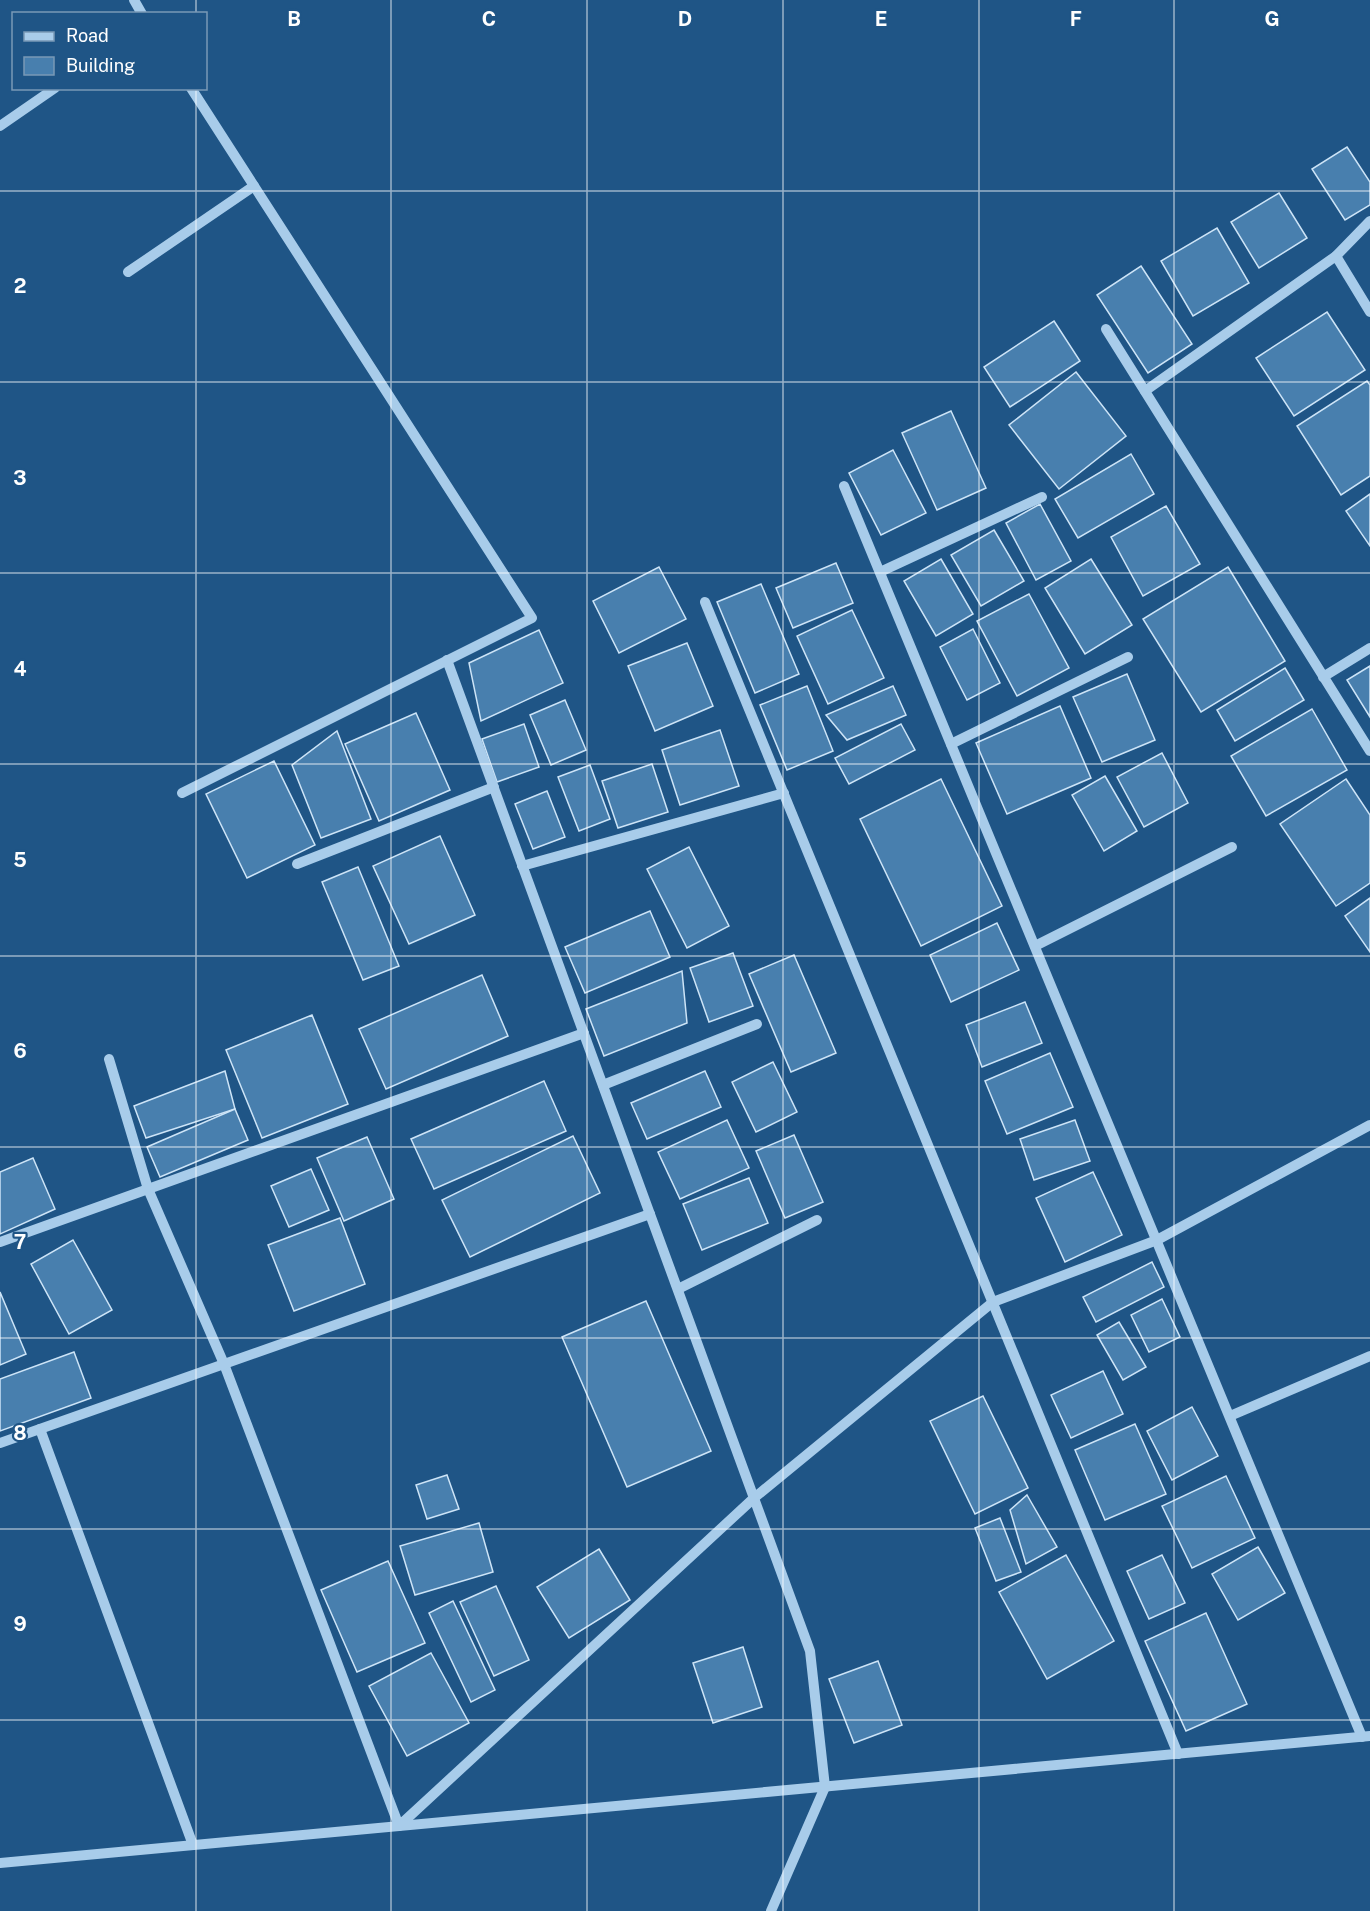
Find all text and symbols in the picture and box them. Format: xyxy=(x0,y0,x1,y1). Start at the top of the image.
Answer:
text: B xyxy=(287,7,301,31)
text: C xyxy=(482,7,496,31)
text: D xyxy=(678,7,692,31)
text: E xyxy=(875,7,887,31)
text: F xyxy=(1070,7,1082,31)
text: G xyxy=(1264,7,1280,31)
legend xyxy=(12,12,207,90)
text: Road xyxy=(66,25,109,46)
text: Building xyxy=(66,55,135,76)
text: 2 xyxy=(14,274,26,298)
text: 3 xyxy=(13,466,27,490)
text: 4 xyxy=(13,657,27,681)
text: 5 xyxy=(13,848,27,872)
text: 6 xyxy=(13,1039,27,1063)
text: 7 xyxy=(14,1230,26,1254)
text: 8 xyxy=(13,1421,27,1445)
text: 9 xyxy=(13,1612,27,1636)

